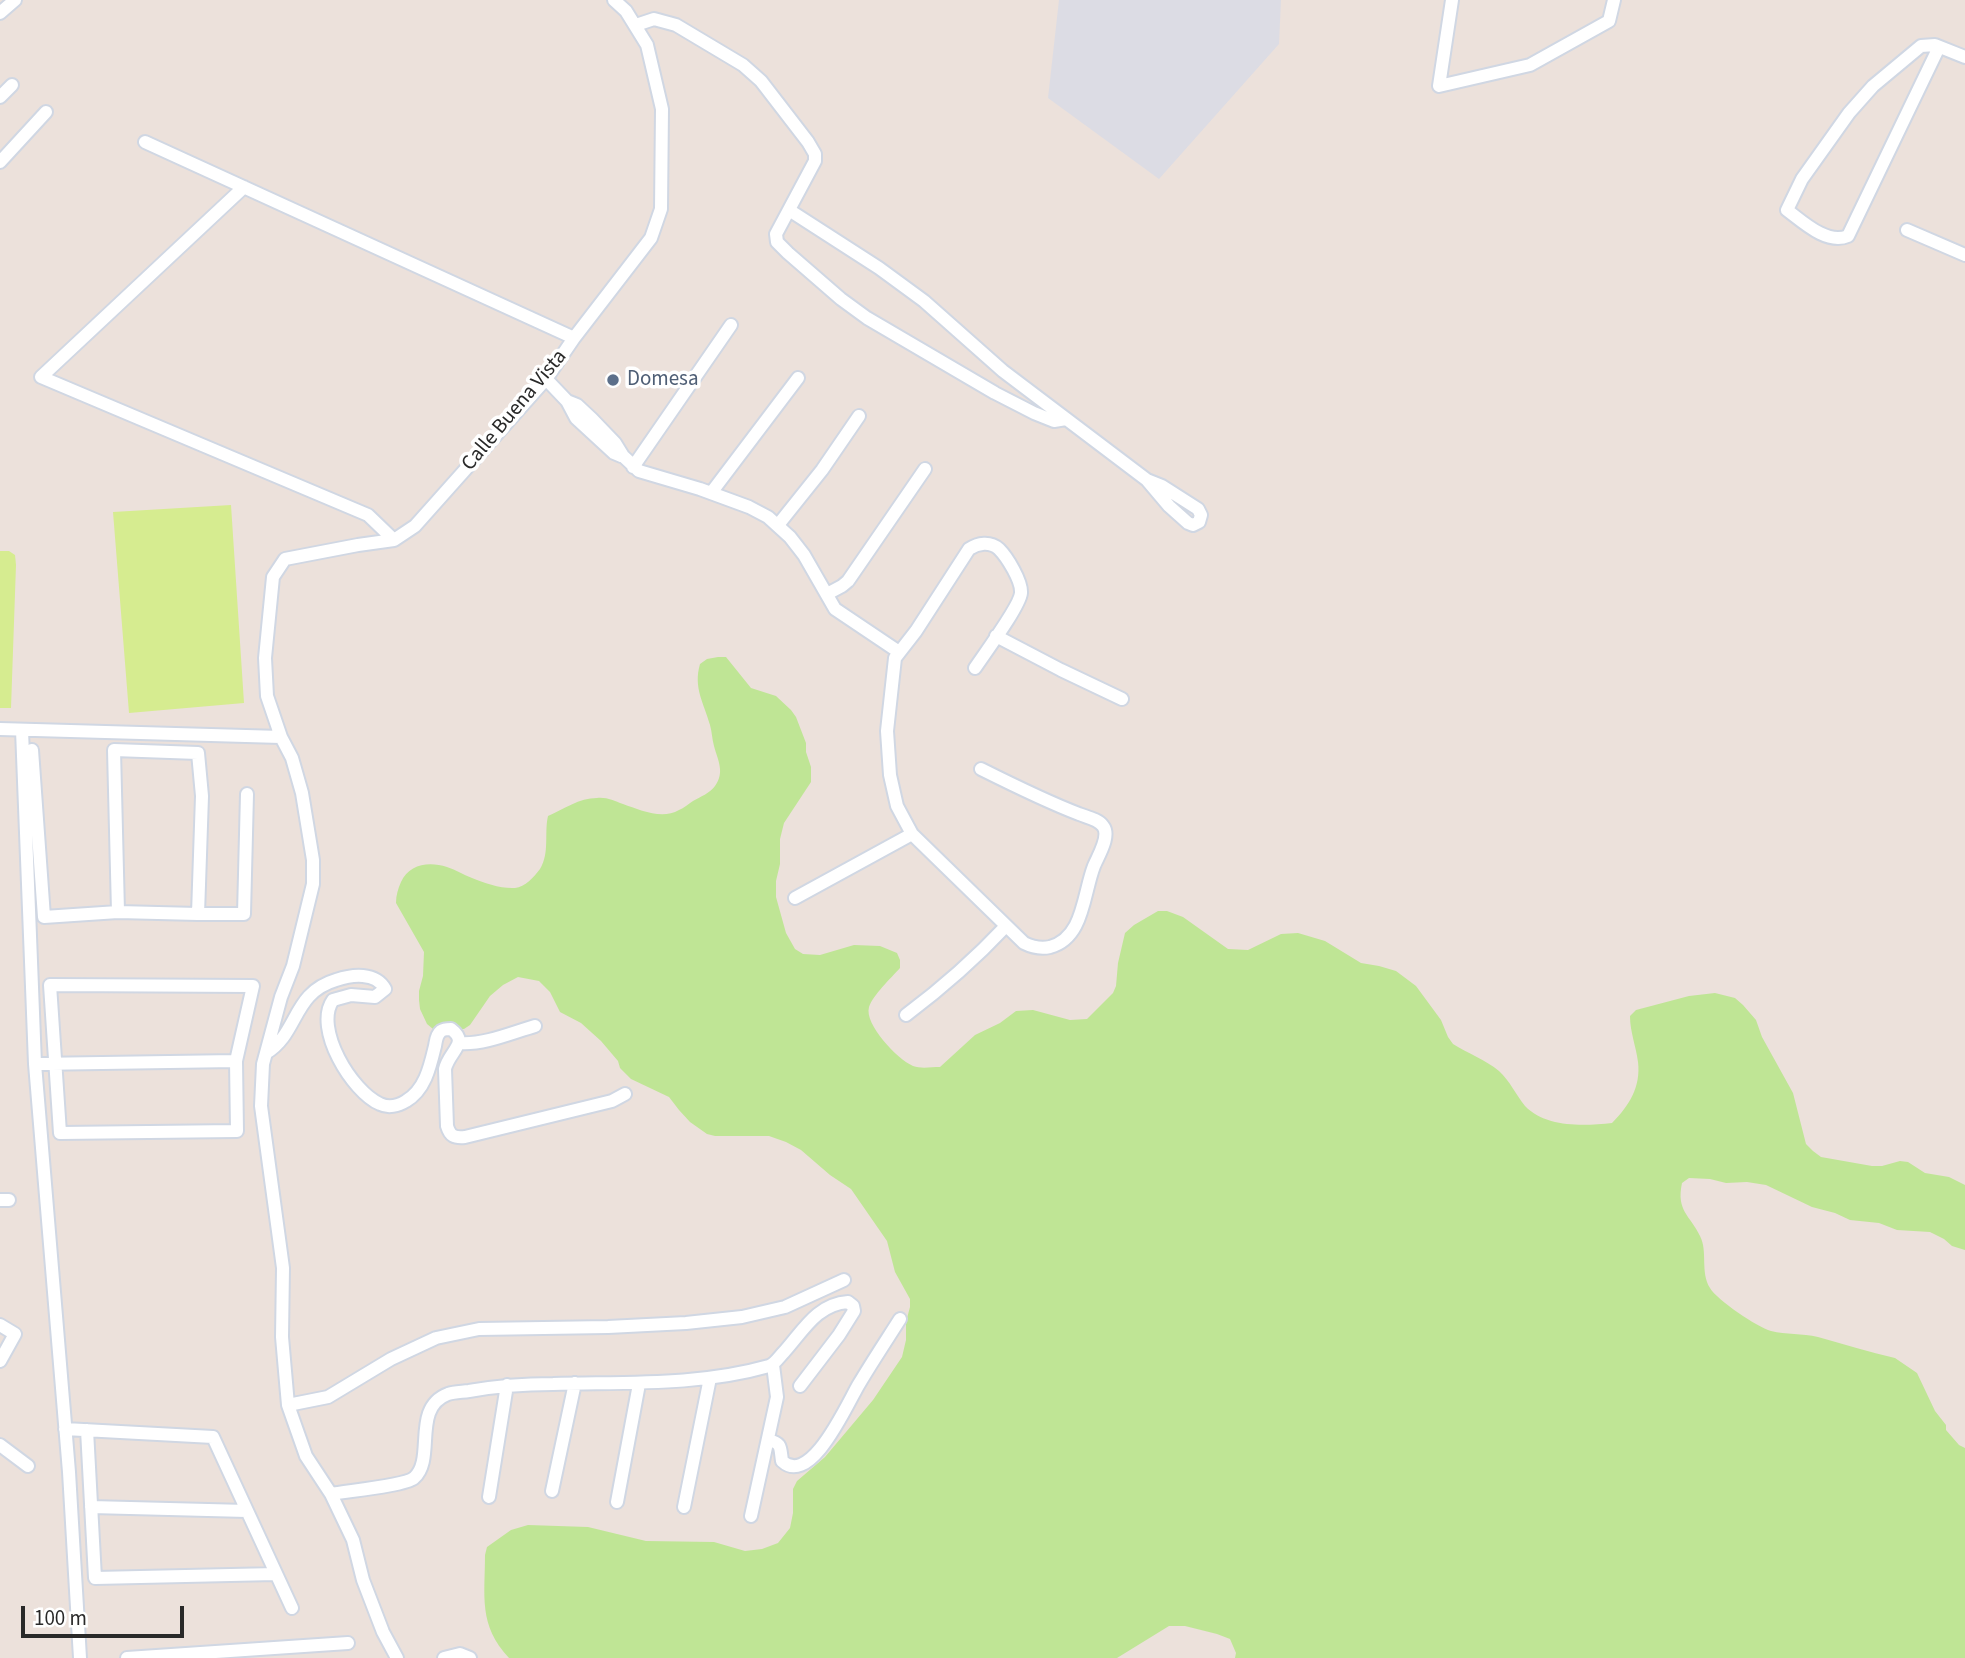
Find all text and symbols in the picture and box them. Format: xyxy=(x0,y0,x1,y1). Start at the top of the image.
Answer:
street label: Calle Buena Vista xyxy=(457,345,573,477)
place label: Domesa xyxy=(627,367,699,393)
marker: Domesa xyxy=(605,372,621,388)
scale bar xyxy=(24,1592,187,1636)
text: 100 m xyxy=(34,1603,87,1633)

